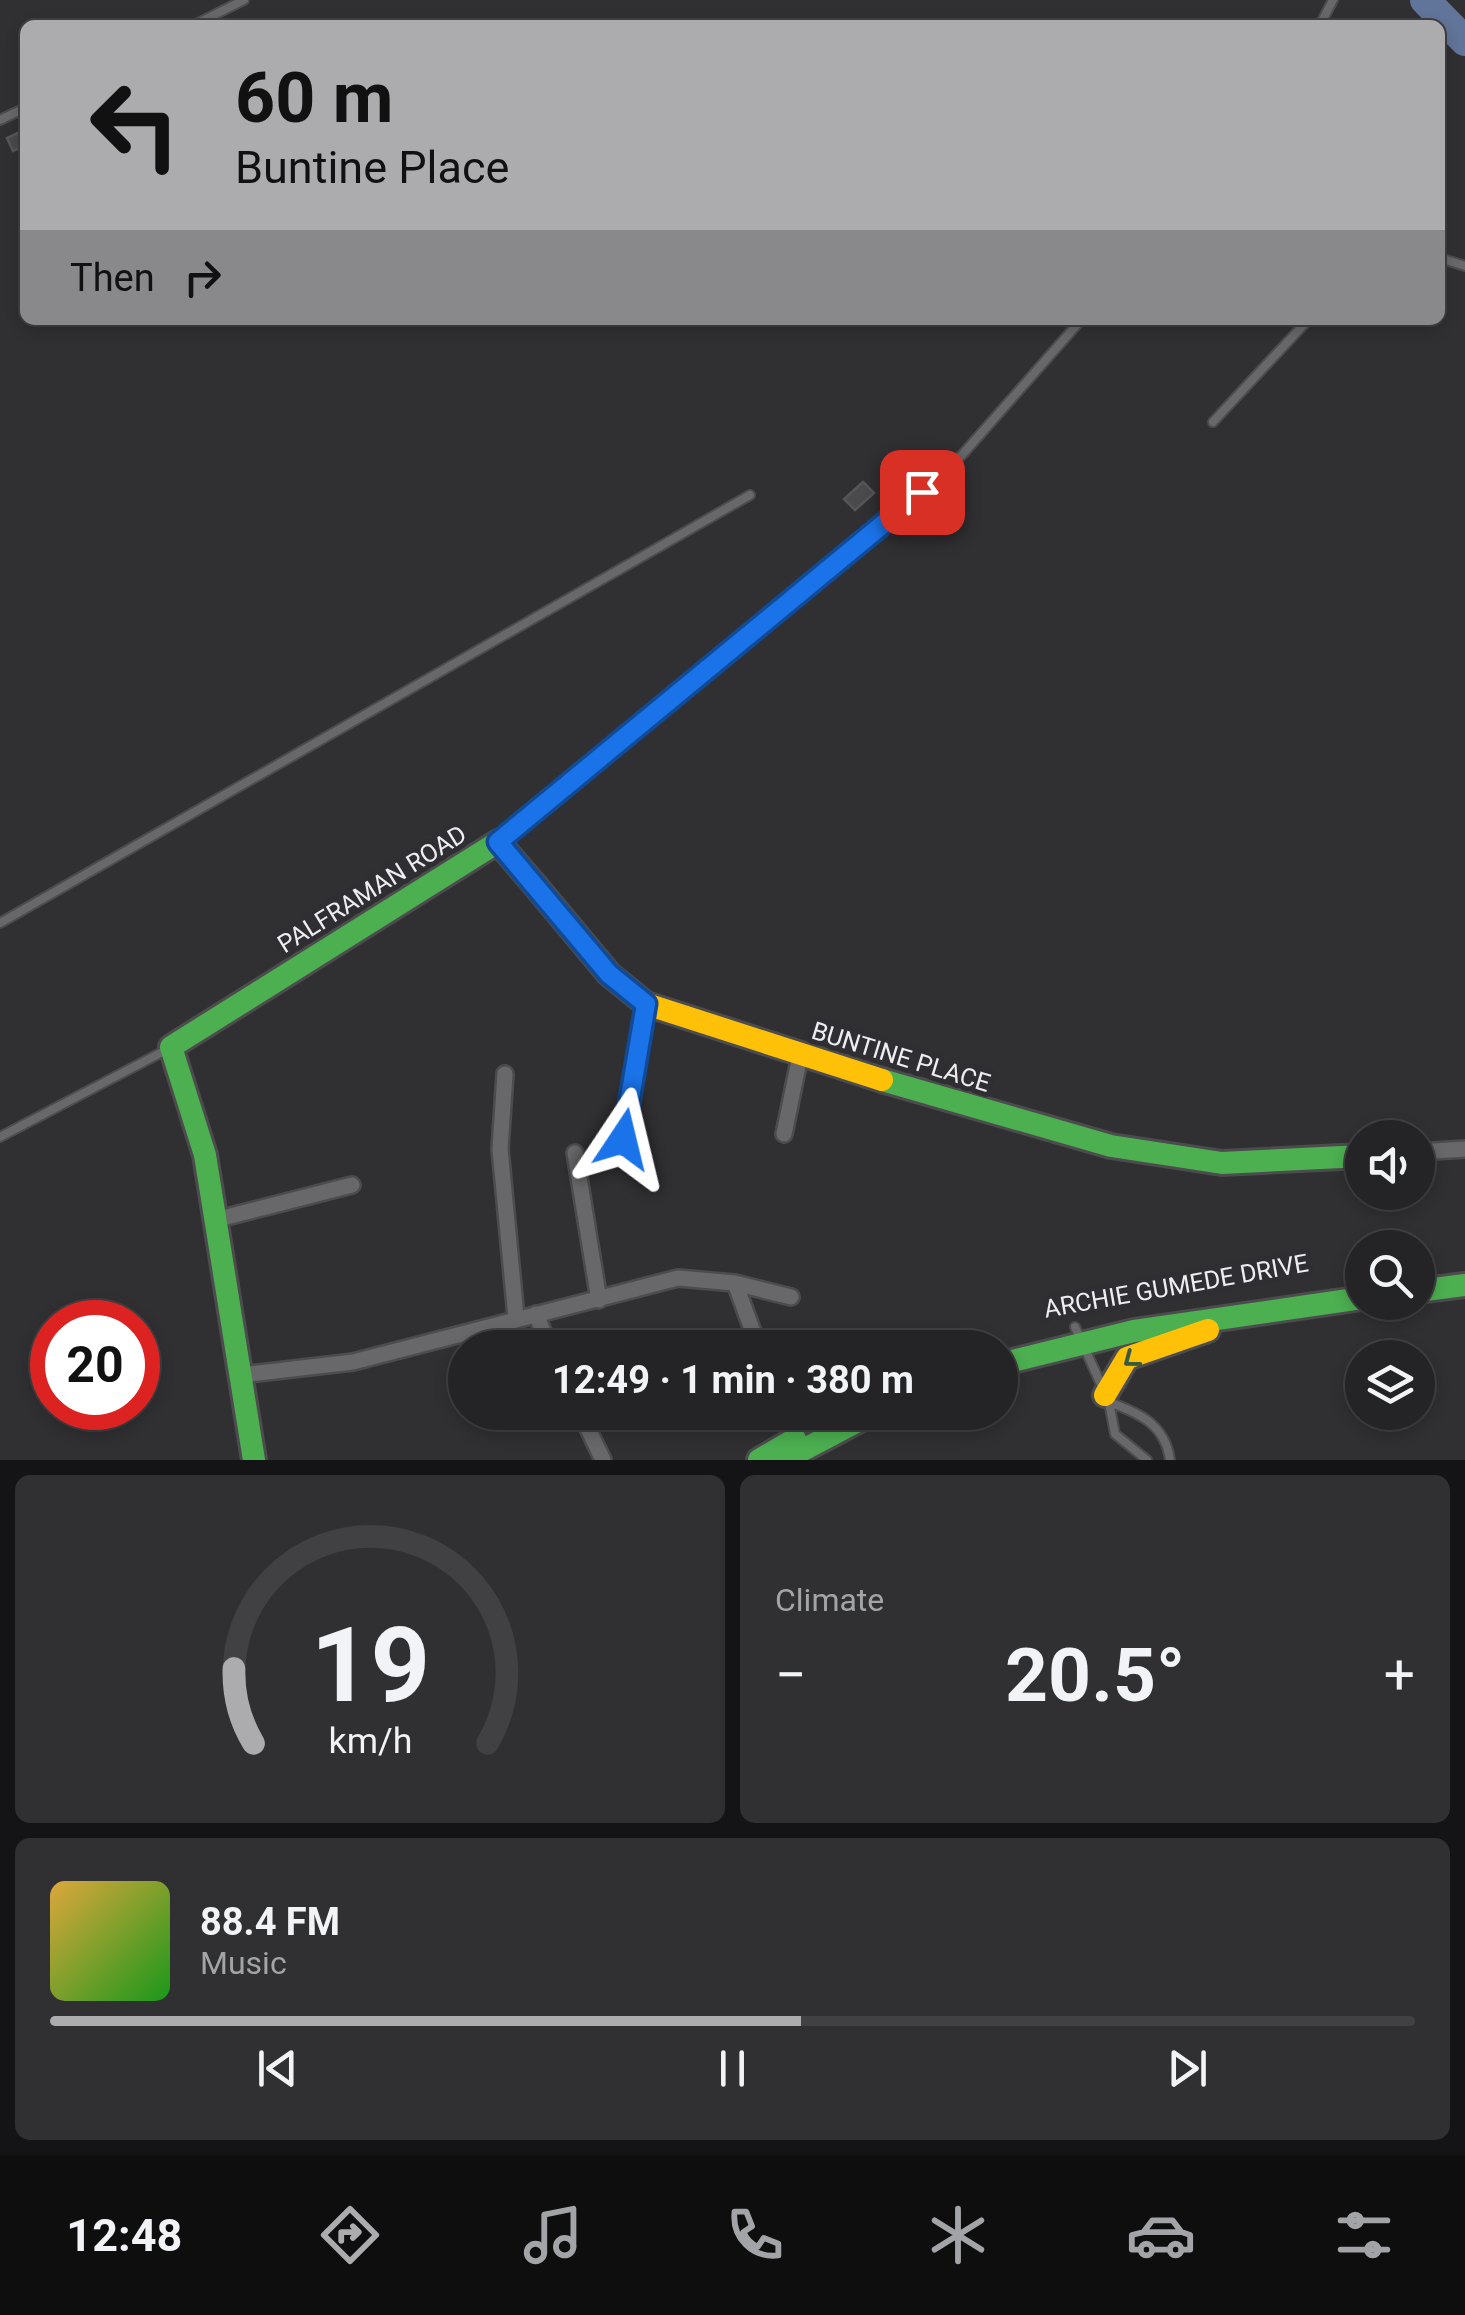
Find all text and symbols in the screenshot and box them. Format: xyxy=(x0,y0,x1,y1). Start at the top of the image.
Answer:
text: 60 m xyxy=(235,57,393,139)
icon: left xyxy=(70,60,200,190)
text: Buntine Place xyxy=(235,141,509,194)
icon: right xyxy=(175,250,230,305)
text: Then xyxy=(70,256,155,300)
pin xyxy=(880,450,965,535)
icon: arrive xyxy=(895,465,950,520)
street label: PALFRAMAN ROAD xyxy=(272,819,472,959)
street label: BUNTINE PLACE xyxy=(808,1016,994,1098)
position arrow xyxy=(571,1087,675,1191)
map controls xyxy=(1345,1120,1435,1430)
button: sound xyxy=(1345,1120,1435,1210)
button: search xyxy=(1345,1230,1435,1320)
street label: ARCHIE GUMEDE DRIVE xyxy=(1042,1248,1310,1324)
speed limit sign: 20 xyxy=(30,1300,160,1430)
button: layers xyxy=(1345,1340,1435,1430)
one-way arrow xyxy=(1125,1349,1143,1366)
text: 12:49 · 1 min · 380 m xyxy=(552,1358,914,1402)
text: Climate xyxy=(775,1581,884,1619)
text: 19 xyxy=(310,1605,430,1726)
text: 20.5° xyxy=(1005,1631,1185,1719)
text: − xyxy=(775,1643,806,1707)
text: + xyxy=(1384,1643,1415,1707)
text: km/h xyxy=(328,1720,412,1762)
text: 88.4 FM xyxy=(200,1900,340,1944)
text: Music xyxy=(200,1944,287,1982)
icon: previous xyxy=(250,2041,305,2096)
icon: pause xyxy=(705,2041,760,2096)
icon: next xyxy=(1160,2041,1215,2096)
icon: directions xyxy=(315,2200,385,2270)
icon: music xyxy=(518,2200,588,2270)
icon: phone xyxy=(720,2200,790,2270)
icon: climate xyxy=(923,2200,993,2270)
icon: car xyxy=(1126,2200,1196,2270)
icon: filters xyxy=(1329,2200,1399,2270)
text: 12:48 xyxy=(66,2209,182,2262)

